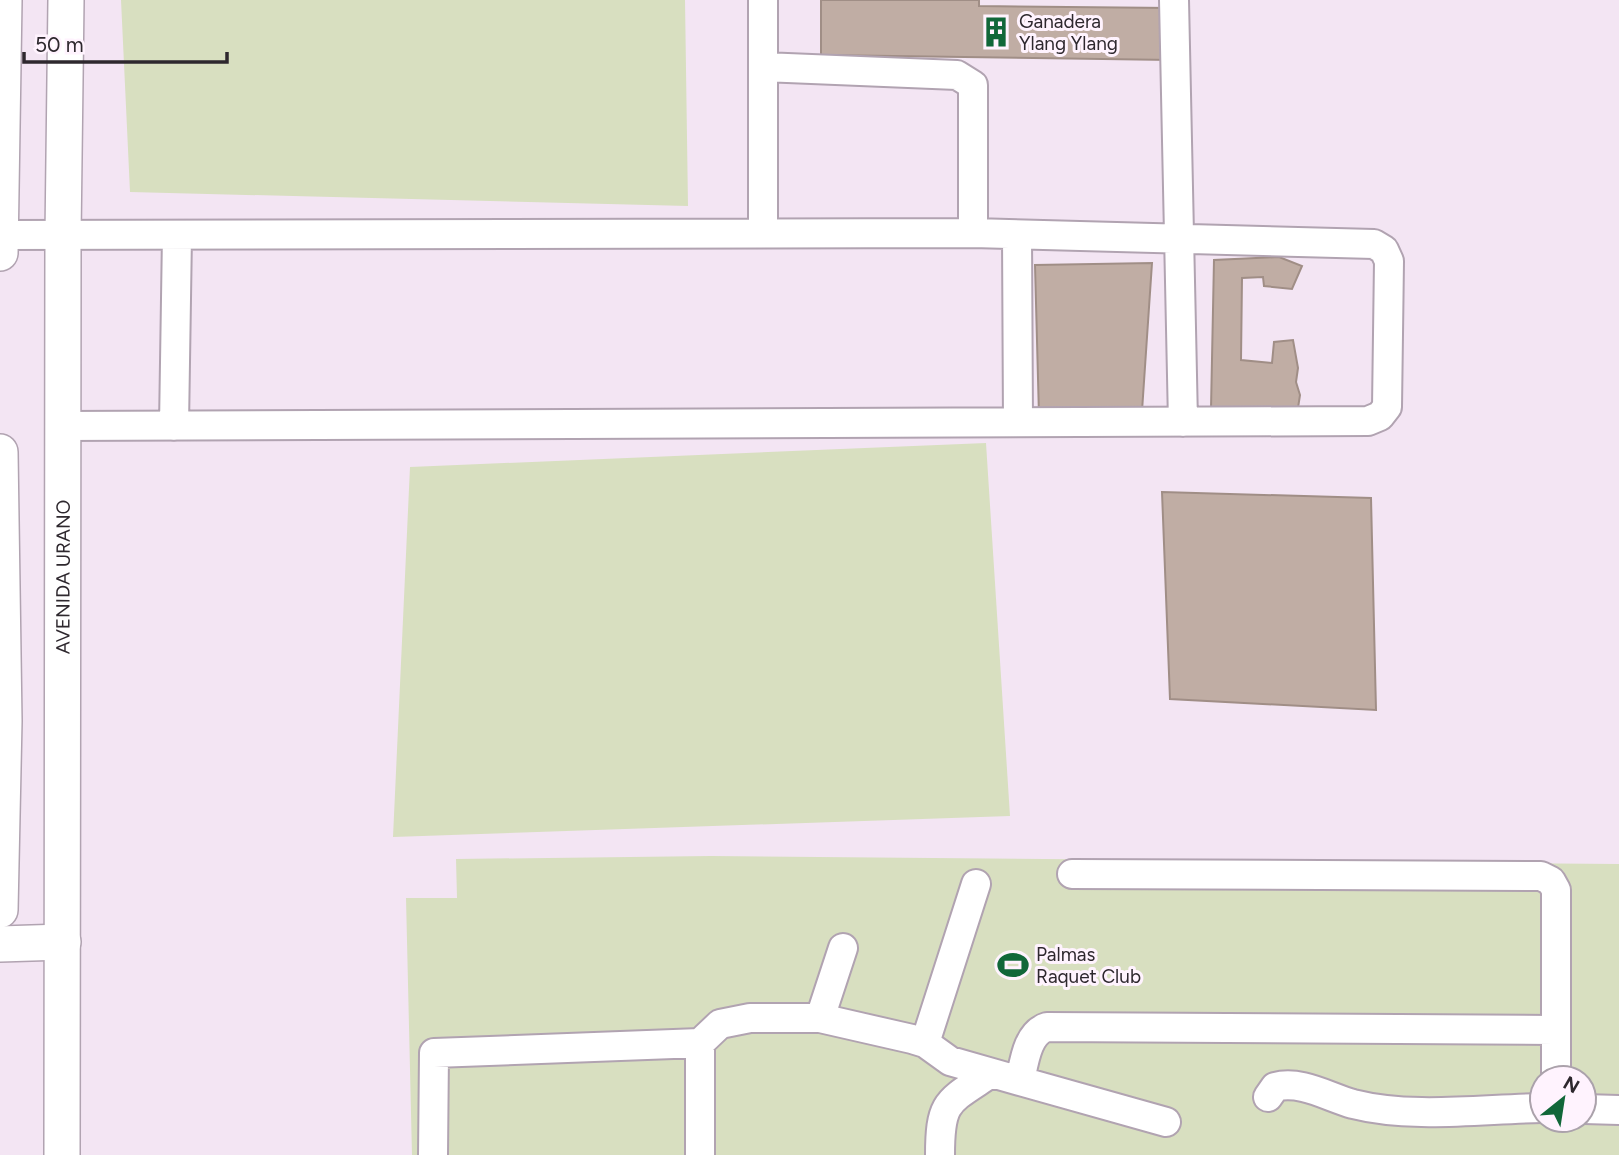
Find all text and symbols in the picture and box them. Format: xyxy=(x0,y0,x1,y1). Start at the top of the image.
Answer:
place label: Ganadera Ylang Ylang xyxy=(1019,10,1118,55)
building icon: Ganadera Ylang Ylang xyxy=(979,15,1013,49)
scale bar xyxy=(24,21,228,65)
text: 50 m xyxy=(35,32,84,57)
street label: AVENIDA URANO xyxy=(52,500,75,654)
place label: Palmas Raquet Club xyxy=(1036,943,1141,988)
sports icon: Palmas Raquet Club xyxy=(996,948,1030,982)
north arrow xyxy=(1528,1064,1598,1134)
text: N xyxy=(1559,1071,1583,1098)

